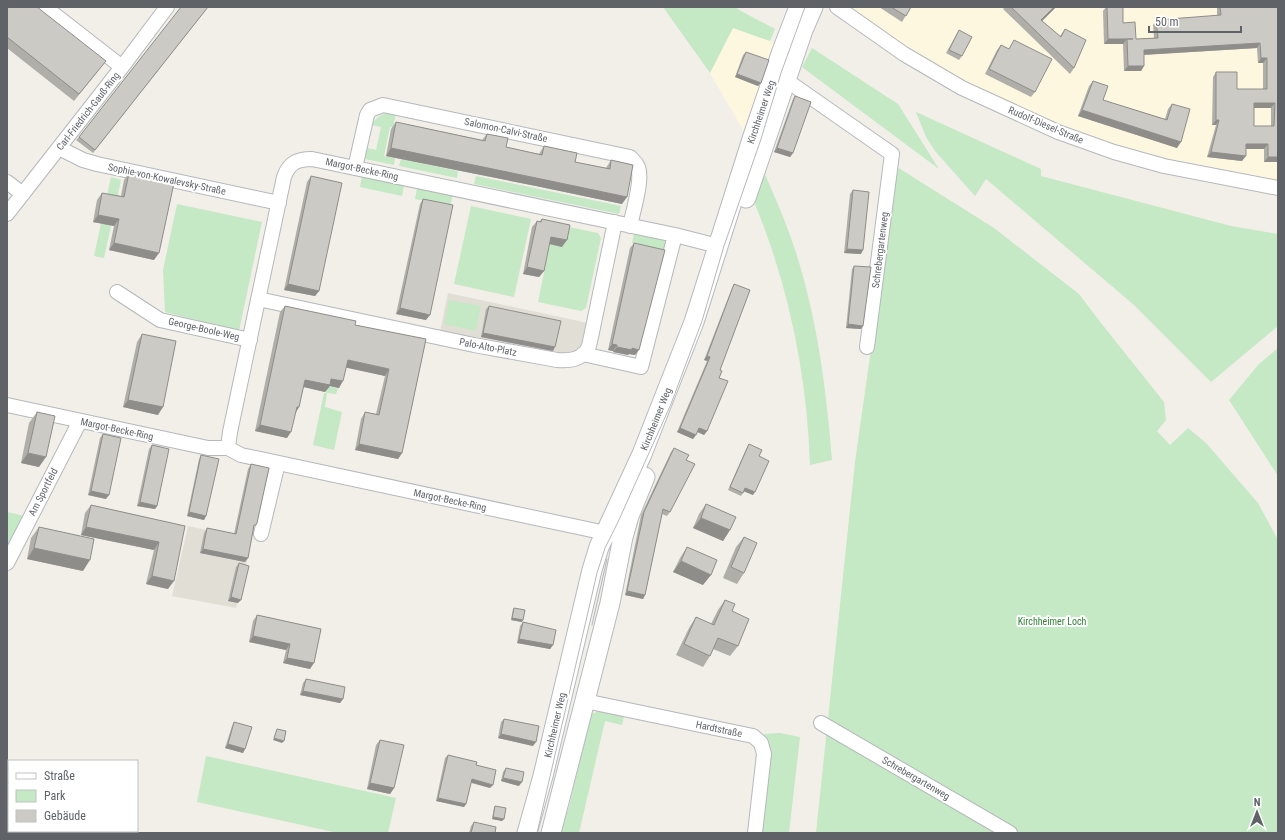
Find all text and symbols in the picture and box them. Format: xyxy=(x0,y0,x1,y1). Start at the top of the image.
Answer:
scale bar xyxy=(1149,8,1241,34)
text: 50 m xyxy=(1155,15,1179,29)
street label: Carl-Friedrich-Gauß-Ring xyxy=(54,70,122,152)
street label: Kirchheimer Weg xyxy=(745,79,777,145)
street label: Rudolf-Diesel-Straße xyxy=(1007,104,1085,146)
street label: Salomon-Calvi-Straße xyxy=(463,116,549,144)
street label: Margot-Becke-Ring xyxy=(324,156,400,182)
street label: Sophie-von-Kowalevsky-Straße xyxy=(107,161,227,197)
street label: Schrebergartenweg xyxy=(870,211,890,289)
street label: George-Boole-Weg xyxy=(167,315,241,343)
street label: Palo-Alto-Platz xyxy=(458,336,518,358)
street label: Kirchheimer Weg xyxy=(638,386,674,452)
street label: Margot-Becke-Ring xyxy=(79,416,155,442)
street label: Am Sportfeld xyxy=(26,466,60,518)
street label: Margot-Becke-Ring xyxy=(412,487,488,513)
park label: Kirchheimer Loch xyxy=(1018,616,1087,627)
street label: Kirchheimer Weg xyxy=(542,691,568,759)
street label: Hardtstraße xyxy=(695,719,743,739)
street label: Schrebergartenweg xyxy=(880,754,952,802)
legend xyxy=(8,760,138,832)
text: Straße xyxy=(44,769,75,783)
text: Park xyxy=(44,789,66,803)
north arrow xyxy=(1237,792,1277,832)
text: N xyxy=(1254,796,1261,809)
text: Gebäude xyxy=(44,809,86,823)

